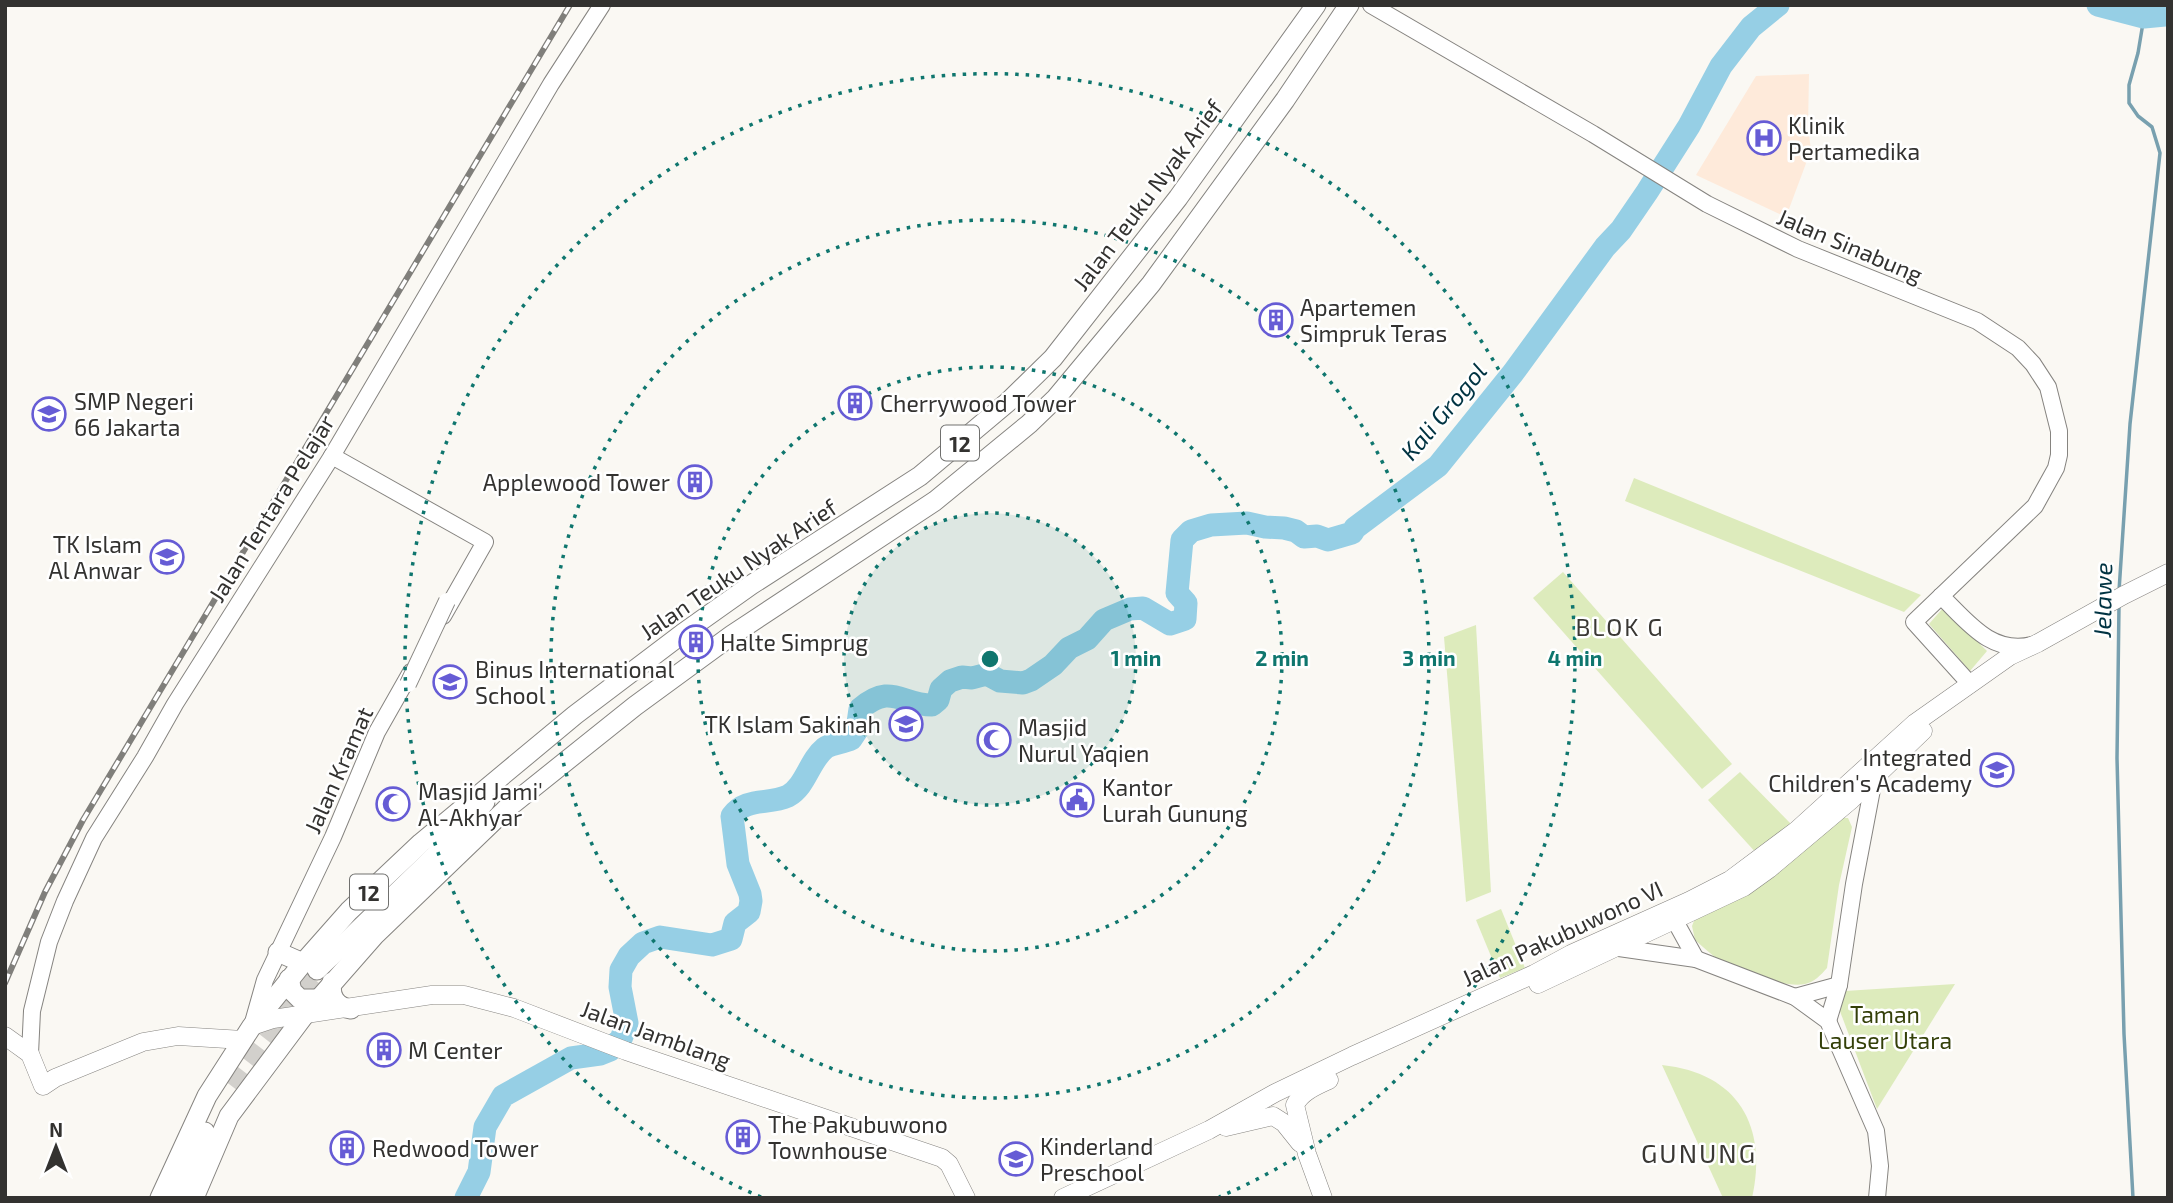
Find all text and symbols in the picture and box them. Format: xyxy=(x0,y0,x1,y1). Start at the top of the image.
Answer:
street label: Jalan Teuku Nyak Arief xyxy=(1066,93,1229,296)
place label: Klinik Pertamedika xyxy=(1788,111,1920,165)
hospital icon: Klinik Pertamedika xyxy=(1745,119,1783,157)
street label: Jalan Sinabung xyxy=(1773,202,1927,288)
place label: Apartemen Simpruk Teras xyxy=(1300,293,1447,347)
building icon: Apartemen Simpruk Teras xyxy=(1257,301,1295,339)
water label: Kali Grogol xyxy=(1394,356,1492,466)
building icon: Cherrywood Tower xyxy=(836,384,874,422)
place label: SMP Negeri 66 Jakarta xyxy=(74,387,194,441)
place label: Cherrywood Tower xyxy=(880,389,1076,417)
school or university icon: SMP Negeri 66 Jakarta xyxy=(30,395,68,433)
street label: Jalan Tentara Pelajar xyxy=(202,409,340,607)
road number: 12 xyxy=(941,426,979,460)
building icon: Applewood Tower xyxy=(676,463,714,501)
place label: Applewood Tower xyxy=(483,468,670,496)
street label: Jalan Teuku Nyak Arief xyxy=(634,492,843,645)
place label: TK Islam Al Anwar xyxy=(48,530,142,584)
school or university icon: TK Islam Al Anwar xyxy=(148,538,186,576)
water label: Jelawe xyxy=(2087,562,2117,639)
district label: BLOK G xyxy=(1575,612,1665,641)
building icon: Halte Simprug xyxy=(677,623,715,661)
place label: Halte Simprug xyxy=(720,628,868,656)
text: 1 min xyxy=(1111,645,1161,670)
text: 2 min xyxy=(1255,645,1309,670)
text: 3 min xyxy=(1402,645,1456,670)
text: 4 min xyxy=(1548,645,1602,670)
centre of rings xyxy=(978,647,1002,671)
place label: Binus International School xyxy=(475,655,674,709)
school or university icon: Binus International School xyxy=(431,663,469,701)
street label: Jalan Kramat xyxy=(298,702,378,838)
school or university icon: TK Islam Sakinah xyxy=(887,705,925,743)
place label: TK Islam Sakinah xyxy=(704,710,881,738)
place label: Masjid Nurul Yaqien xyxy=(1018,713,1149,767)
mosque icon: Masjid Nurul Yaqien xyxy=(975,721,1013,759)
place label: Integrated Children's Academy xyxy=(1768,743,1972,797)
school or university icon: Integrated Children's Academy xyxy=(1978,751,2016,789)
place label: Kantor Lurah Gunung xyxy=(1102,773,1248,827)
place label: Masjid Jami' Al-Akhyar xyxy=(418,777,543,831)
public building icon: Kantor Lurah Gunung xyxy=(1058,781,1096,819)
mosque icon: Masjid Jami' Al-Akhyar xyxy=(374,785,412,823)
road number: 12 xyxy=(350,874,388,910)
street label: Jalan Pakubuwono VI xyxy=(1457,874,1667,992)
street label: Jalan Jamblang xyxy=(577,994,735,1074)
park label: Taman Lauser Utara xyxy=(1818,1000,1952,1054)
building icon: M Center xyxy=(365,1031,403,1069)
place label: M Center xyxy=(408,1036,502,1064)
place label: The Pakubuwono Townhouse xyxy=(768,1110,948,1164)
north arrow xyxy=(21,1112,91,1182)
text: N xyxy=(49,1118,63,1141)
building icon: The Pakubuwono Townhouse xyxy=(724,1118,762,1156)
building icon: Redwood Tower xyxy=(328,1129,366,1167)
place label: Kinderland Preschool xyxy=(1040,1132,1153,1186)
place label: Redwood Tower xyxy=(372,1134,539,1162)
district label: GUNUNG xyxy=(1641,1137,1757,1168)
school or university icon: Kinderland Preschool xyxy=(997,1140,1035,1178)

